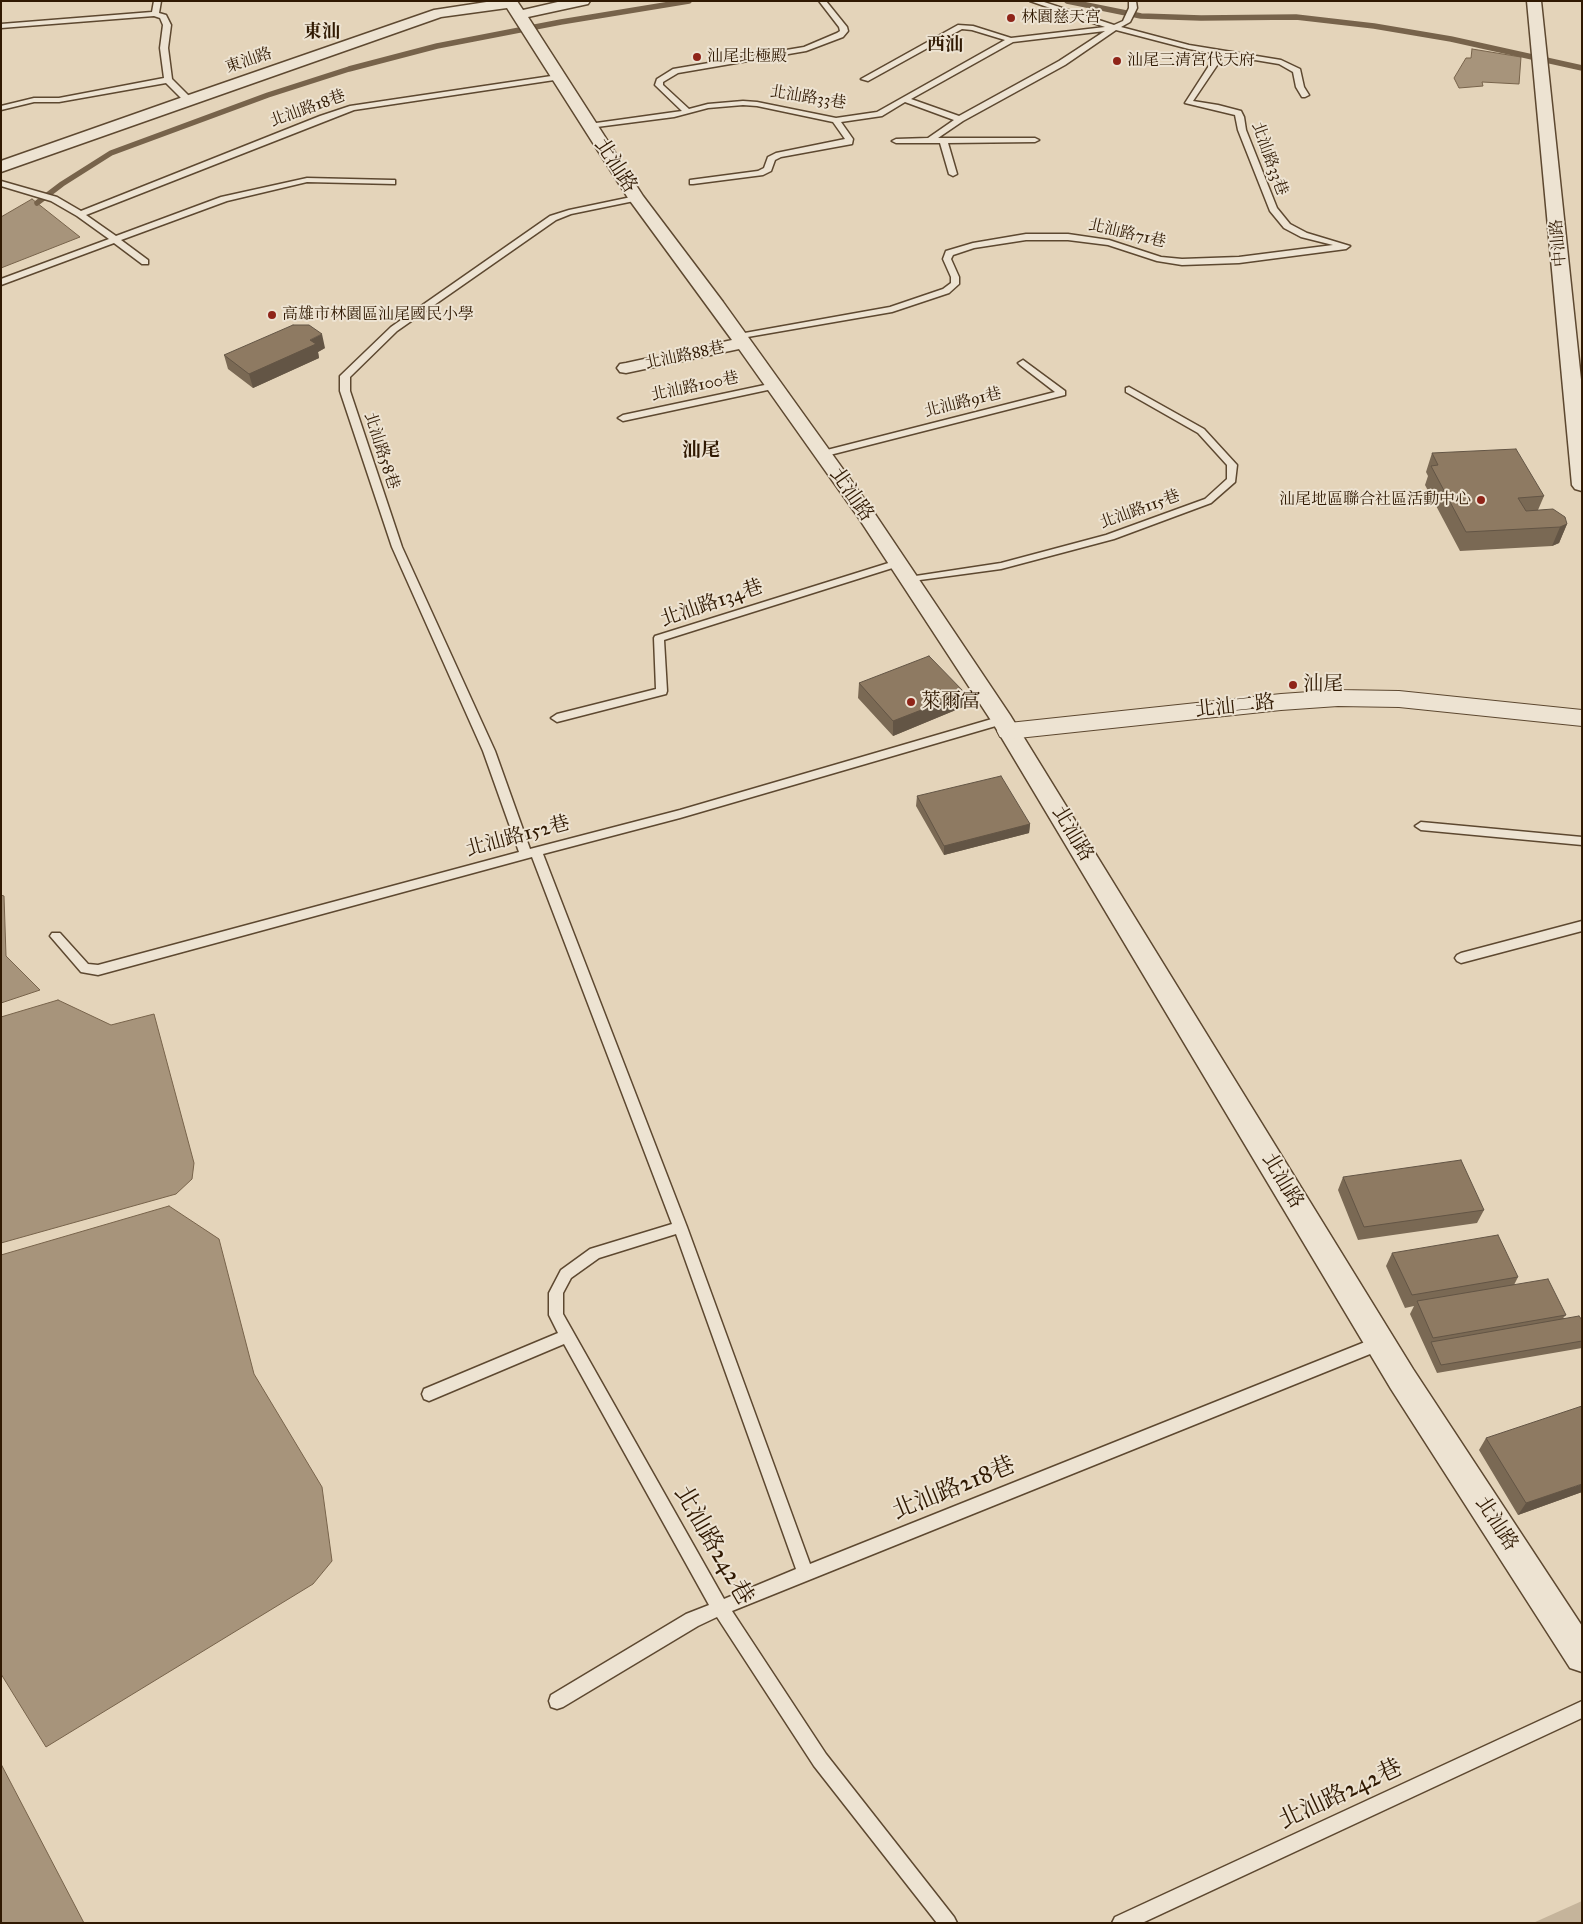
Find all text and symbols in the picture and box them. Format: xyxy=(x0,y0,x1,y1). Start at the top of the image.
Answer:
place label: 林園慈天宮 xyxy=(1021,8,1101,28)
marker: 林園慈天宮 xyxy=(1005,12,1017,24)
district label: 東汕 xyxy=(304,22,340,44)
district label: 西汕 xyxy=(927,35,963,57)
street label: 東汕路 xyxy=(223,44,275,78)
place label: 汕尾北極殿 xyxy=(707,47,787,67)
marker: 汕尾北極殿 xyxy=(691,51,703,63)
place label: 汕尾三清宮代天府 xyxy=(1127,51,1255,71)
marker: 汕尾三清宮代天府 xyxy=(1111,55,1123,67)
street label: 北汕路33巷 xyxy=(769,83,847,113)
street label: 北汕路18巷 xyxy=(268,86,348,132)
street label: 北汕路33巷 xyxy=(1247,120,1291,198)
street label: 北汕路 xyxy=(589,134,641,198)
street label: 北汕路71巷 xyxy=(1086,216,1168,252)
street label: 中汕路 xyxy=(1547,218,1571,268)
place label: 高雄市林園區汕尾國民小學 xyxy=(282,305,474,325)
marker: 高雄市林園區汕尾國民小學 xyxy=(266,309,278,321)
street label: 北汕路88巷 xyxy=(643,338,727,374)
street label: 北汕路100巷 xyxy=(650,368,740,406)
street label: 北汕路91巷 xyxy=(922,384,1004,422)
street label: 北汕路58巷 xyxy=(360,410,402,492)
district label: 汕尾 xyxy=(682,440,720,462)
street label: 北汕路 xyxy=(824,464,878,526)
street label: 北汕路115巷 xyxy=(1097,487,1183,533)
place label: 汕尾地區聯合社區活動中心 xyxy=(1279,490,1471,510)
marker: 汕尾地區聯合社區活動中心 xyxy=(1475,494,1487,506)
street label: 北汕路134巷 xyxy=(657,575,767,633)
place label: 汕尾 xyxy=(1303,673,1343,697)
marker: 汕尾 xyxy=(1287,679,1299,691)
place label: 萊爾富 xyxy=(921,690,981,714)
street label: 北汕二路 xyxy=(1194,691,1276,723)
marker: 萊爾富 xyxy=(905,696,917,708)
street label: 北汕路 xyxy=(1046,802,1098,866)
street label: 北汕路152巷 xyxy=(463,812,573,862)
street label: 北汕路 xyxy=(1256,1149,1308,1213)
street label: 北汕路218巷 xyxy=(888,1451,1020,1527)
street label: 北汕路242巷 xyxy=(667,1481,759,1611)
street label: 北汕路 xyxy=(1470,1492,1522,1556)
street label: 北汕路242巷 xyxy=(1275,1754,1407,1836)

